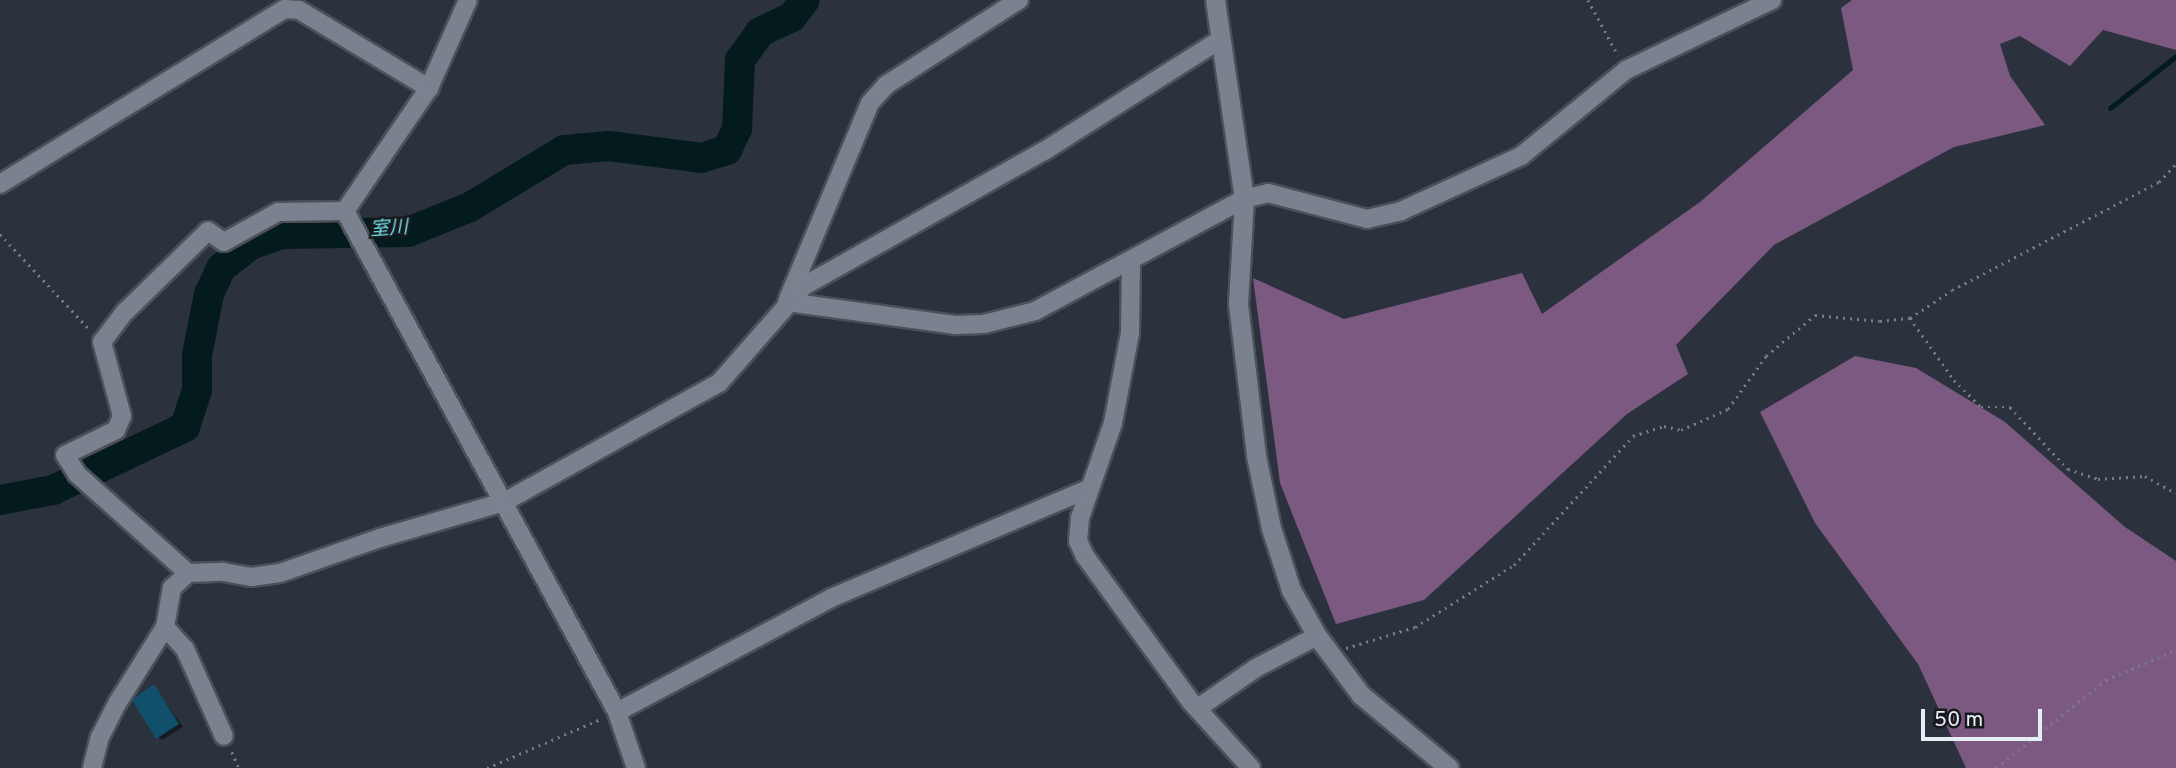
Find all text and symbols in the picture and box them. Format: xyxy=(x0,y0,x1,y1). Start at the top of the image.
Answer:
water label: 室川 xyxy=(369,217,409,243)
scale bar xyxy=(1924,694,2045,738)
text: 50 m xyxy=(1934,707,1983,734)

